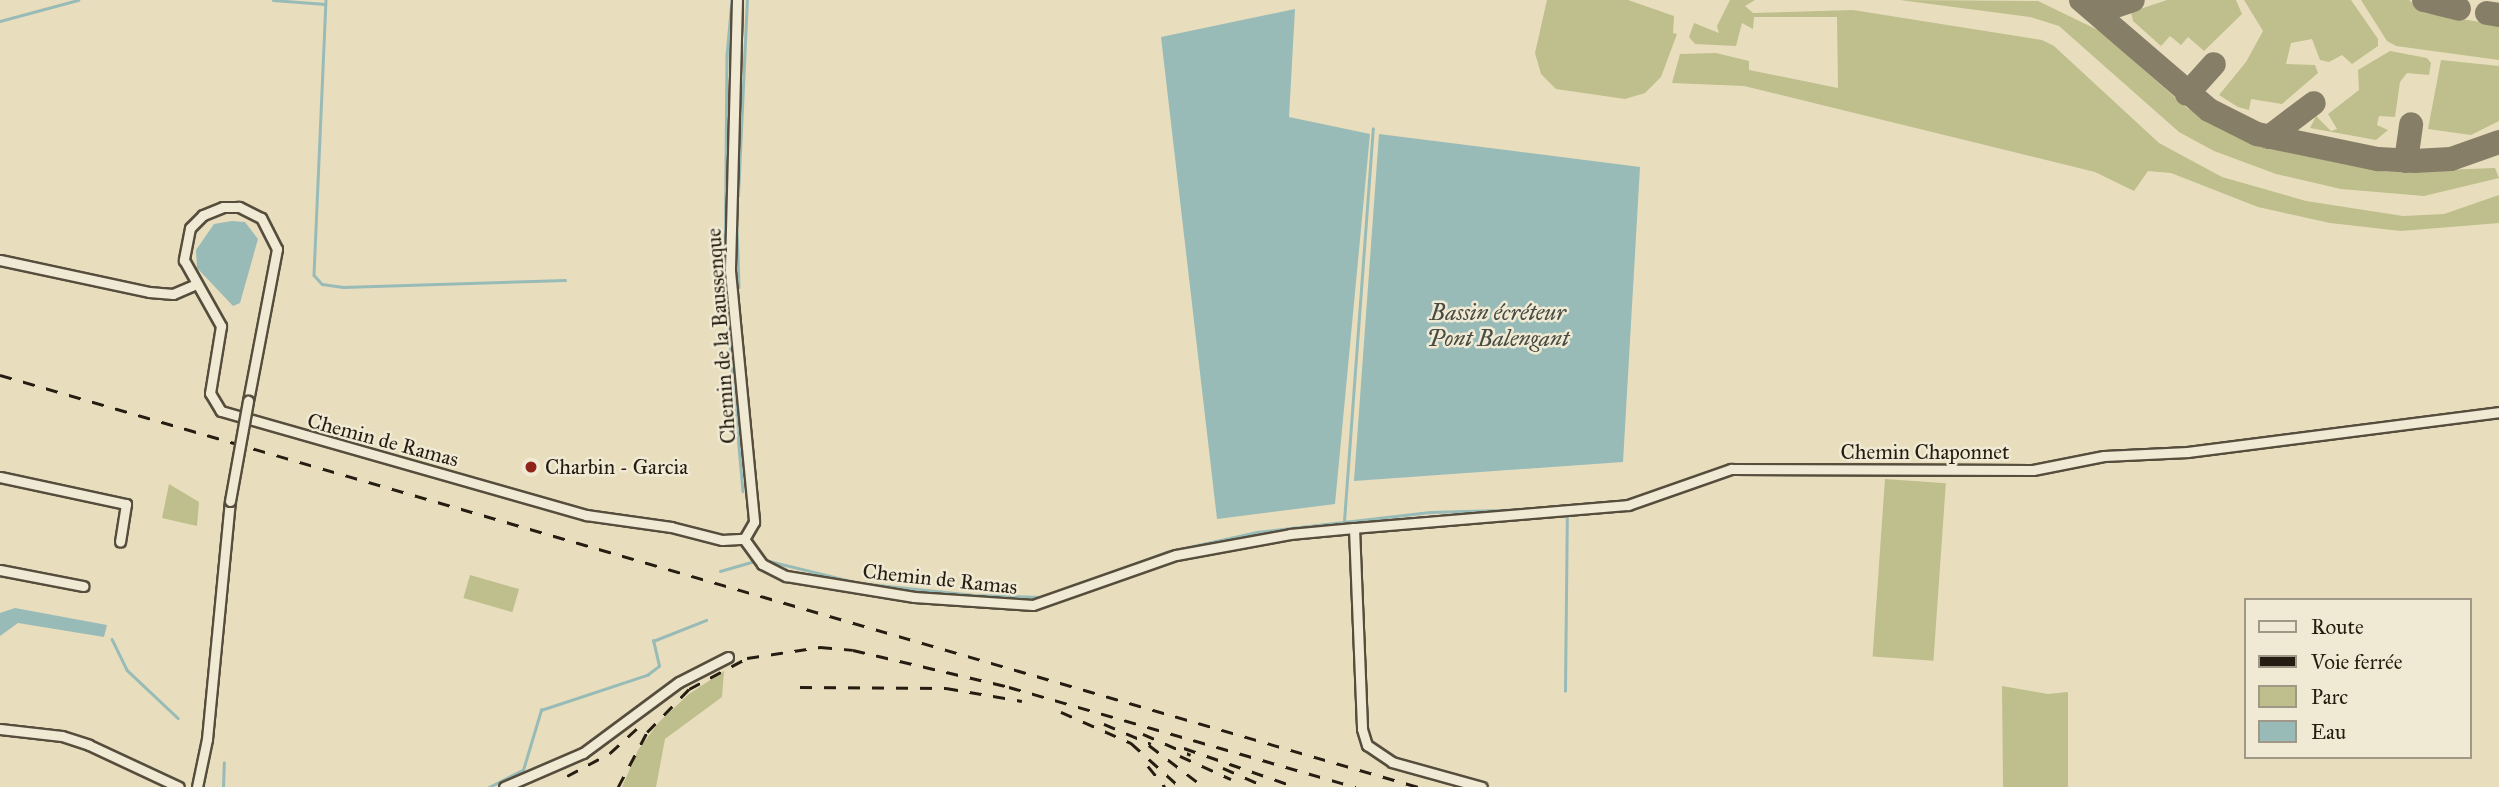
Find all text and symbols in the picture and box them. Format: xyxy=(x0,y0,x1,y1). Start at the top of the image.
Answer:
street label: Chemin de la Baussenque xyxy=(701,227,741,445)
water label: Bassin écréteur Pont Balengant xyxy=(1427,298,1569,352)
street label: Chemin de Ramas xyxy=(305,408,461,472)
street label: Chemin Chaponnet xyxy=(1841,439,2009,465)
place label: Charbin - Garcia xyxy=(545,454,688,480)
marker: Charbin - Garcia xyxy=(523,459,539,475)
street label: Chemin de Ramas xyxy=(861,558,1019,600)
legend xyxy=(2244,598,2471,759)
text: Route xyxy=(2311,614,2364,640)
text: Voie ferrée xyxy=(2311,649,2403,675)
text: Parc xyxy=(2311,684,2348,710)
text: Eau xyxy=(2311,719,2346,745)

